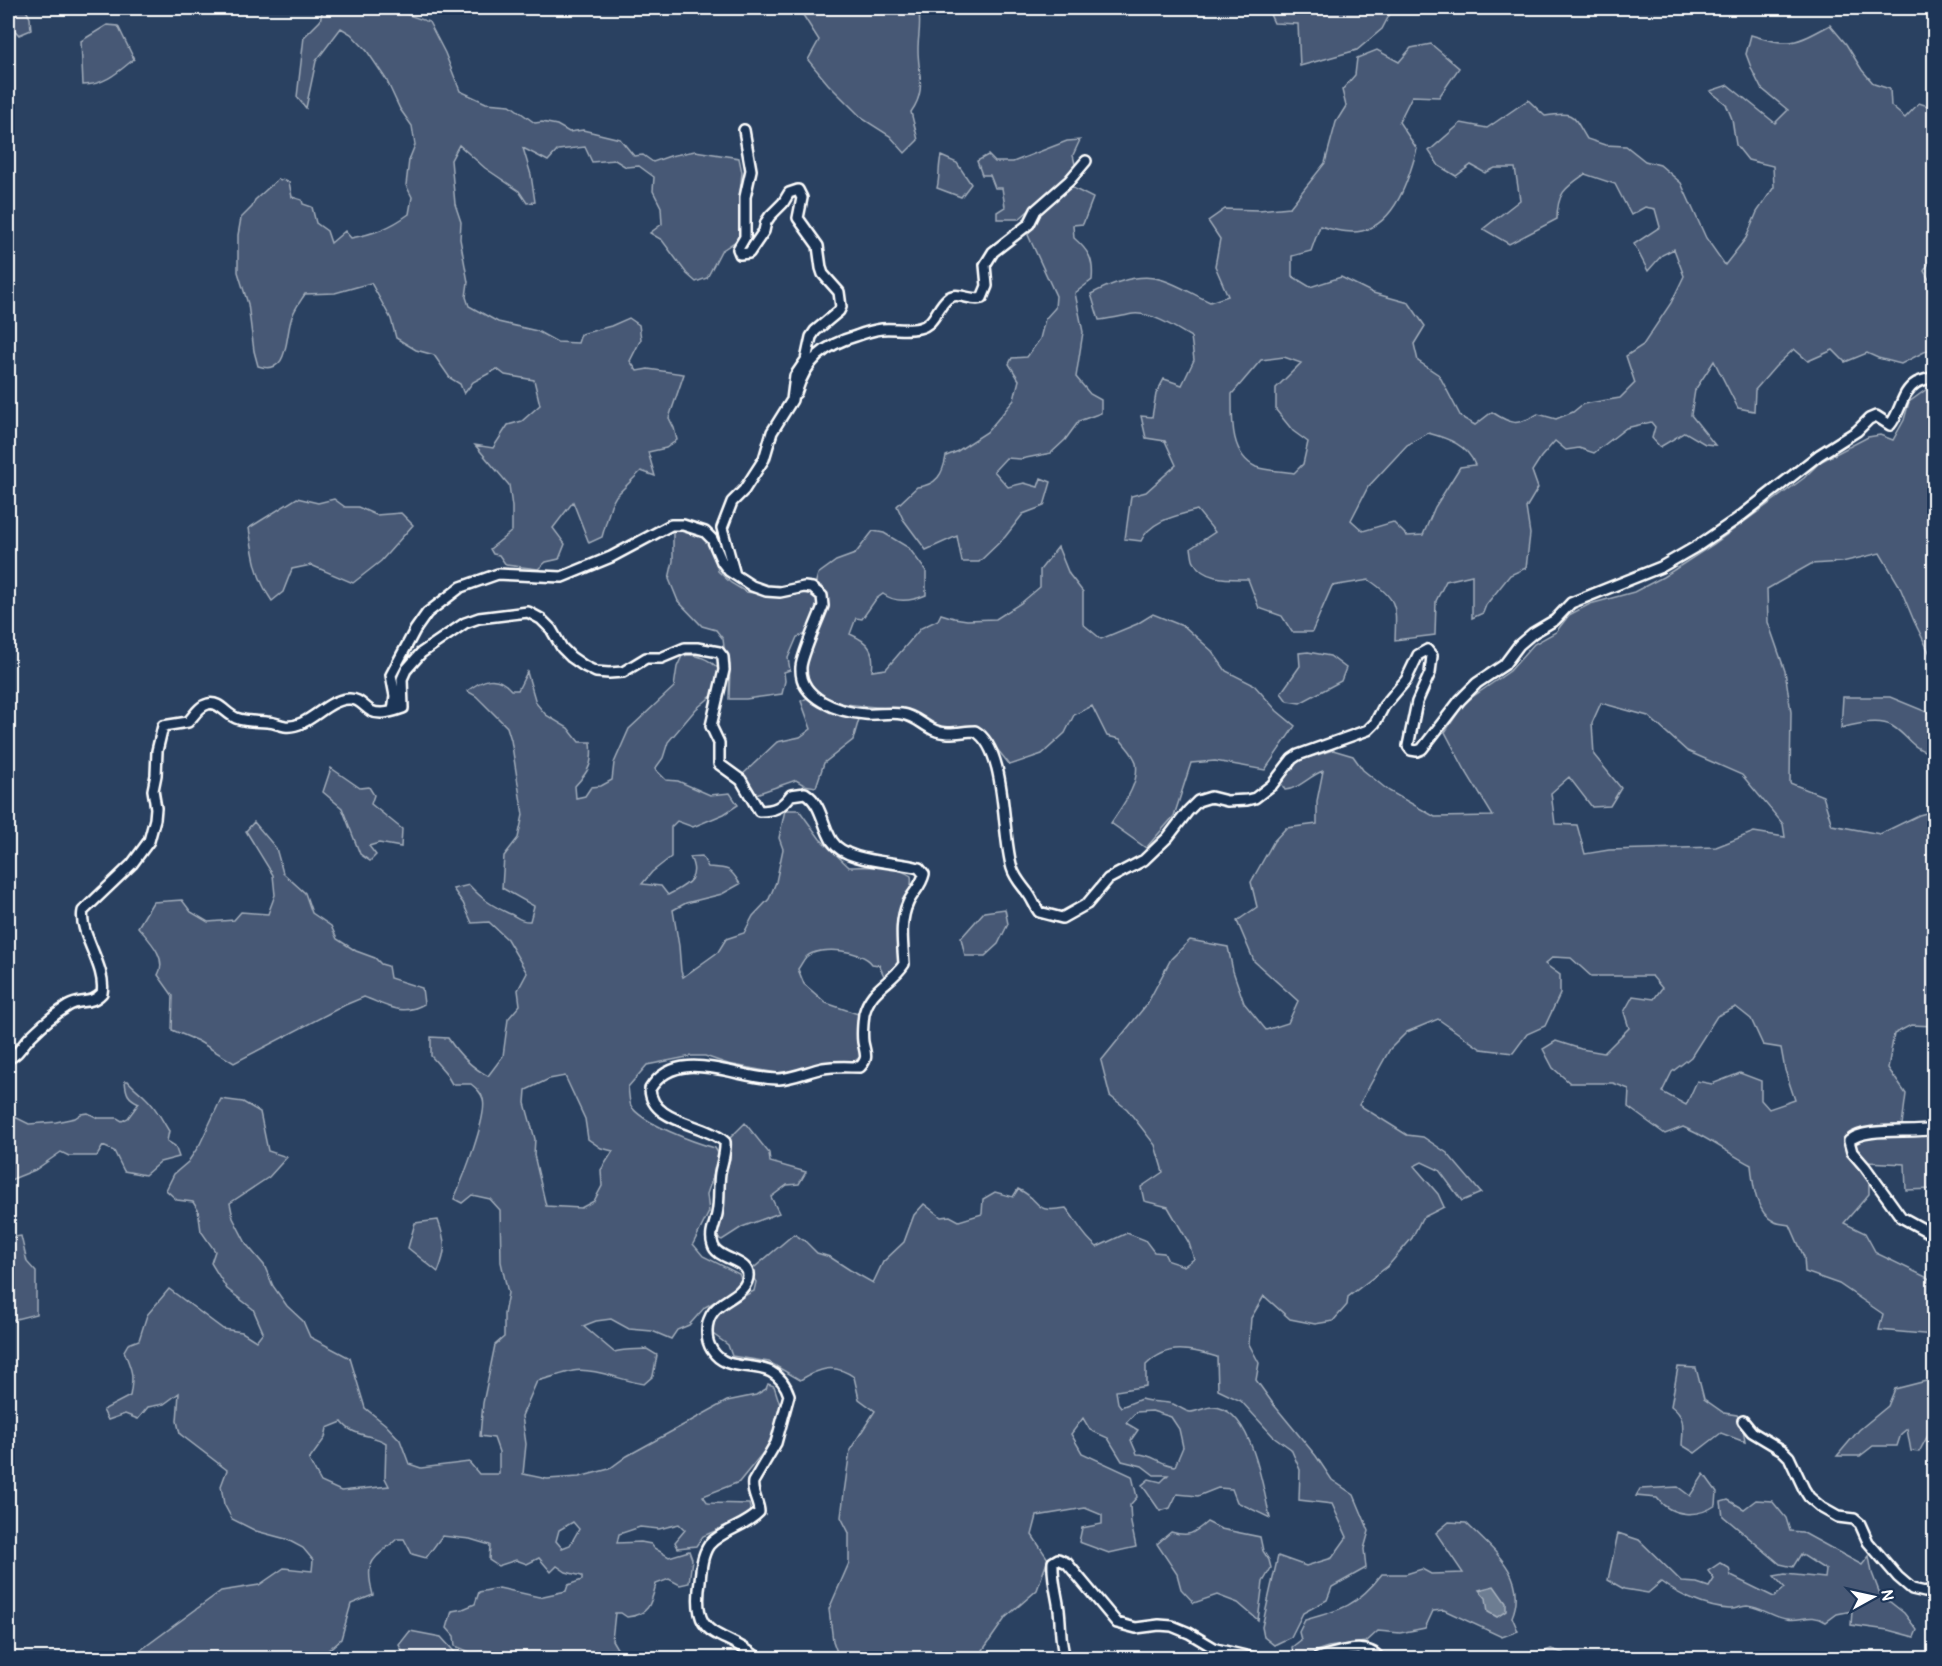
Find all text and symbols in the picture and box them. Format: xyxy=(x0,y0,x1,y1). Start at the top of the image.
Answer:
north arrow xyxy=(1843,1567,1903,1627)
text: N xyxy=(1876,1588,1898,1602)

